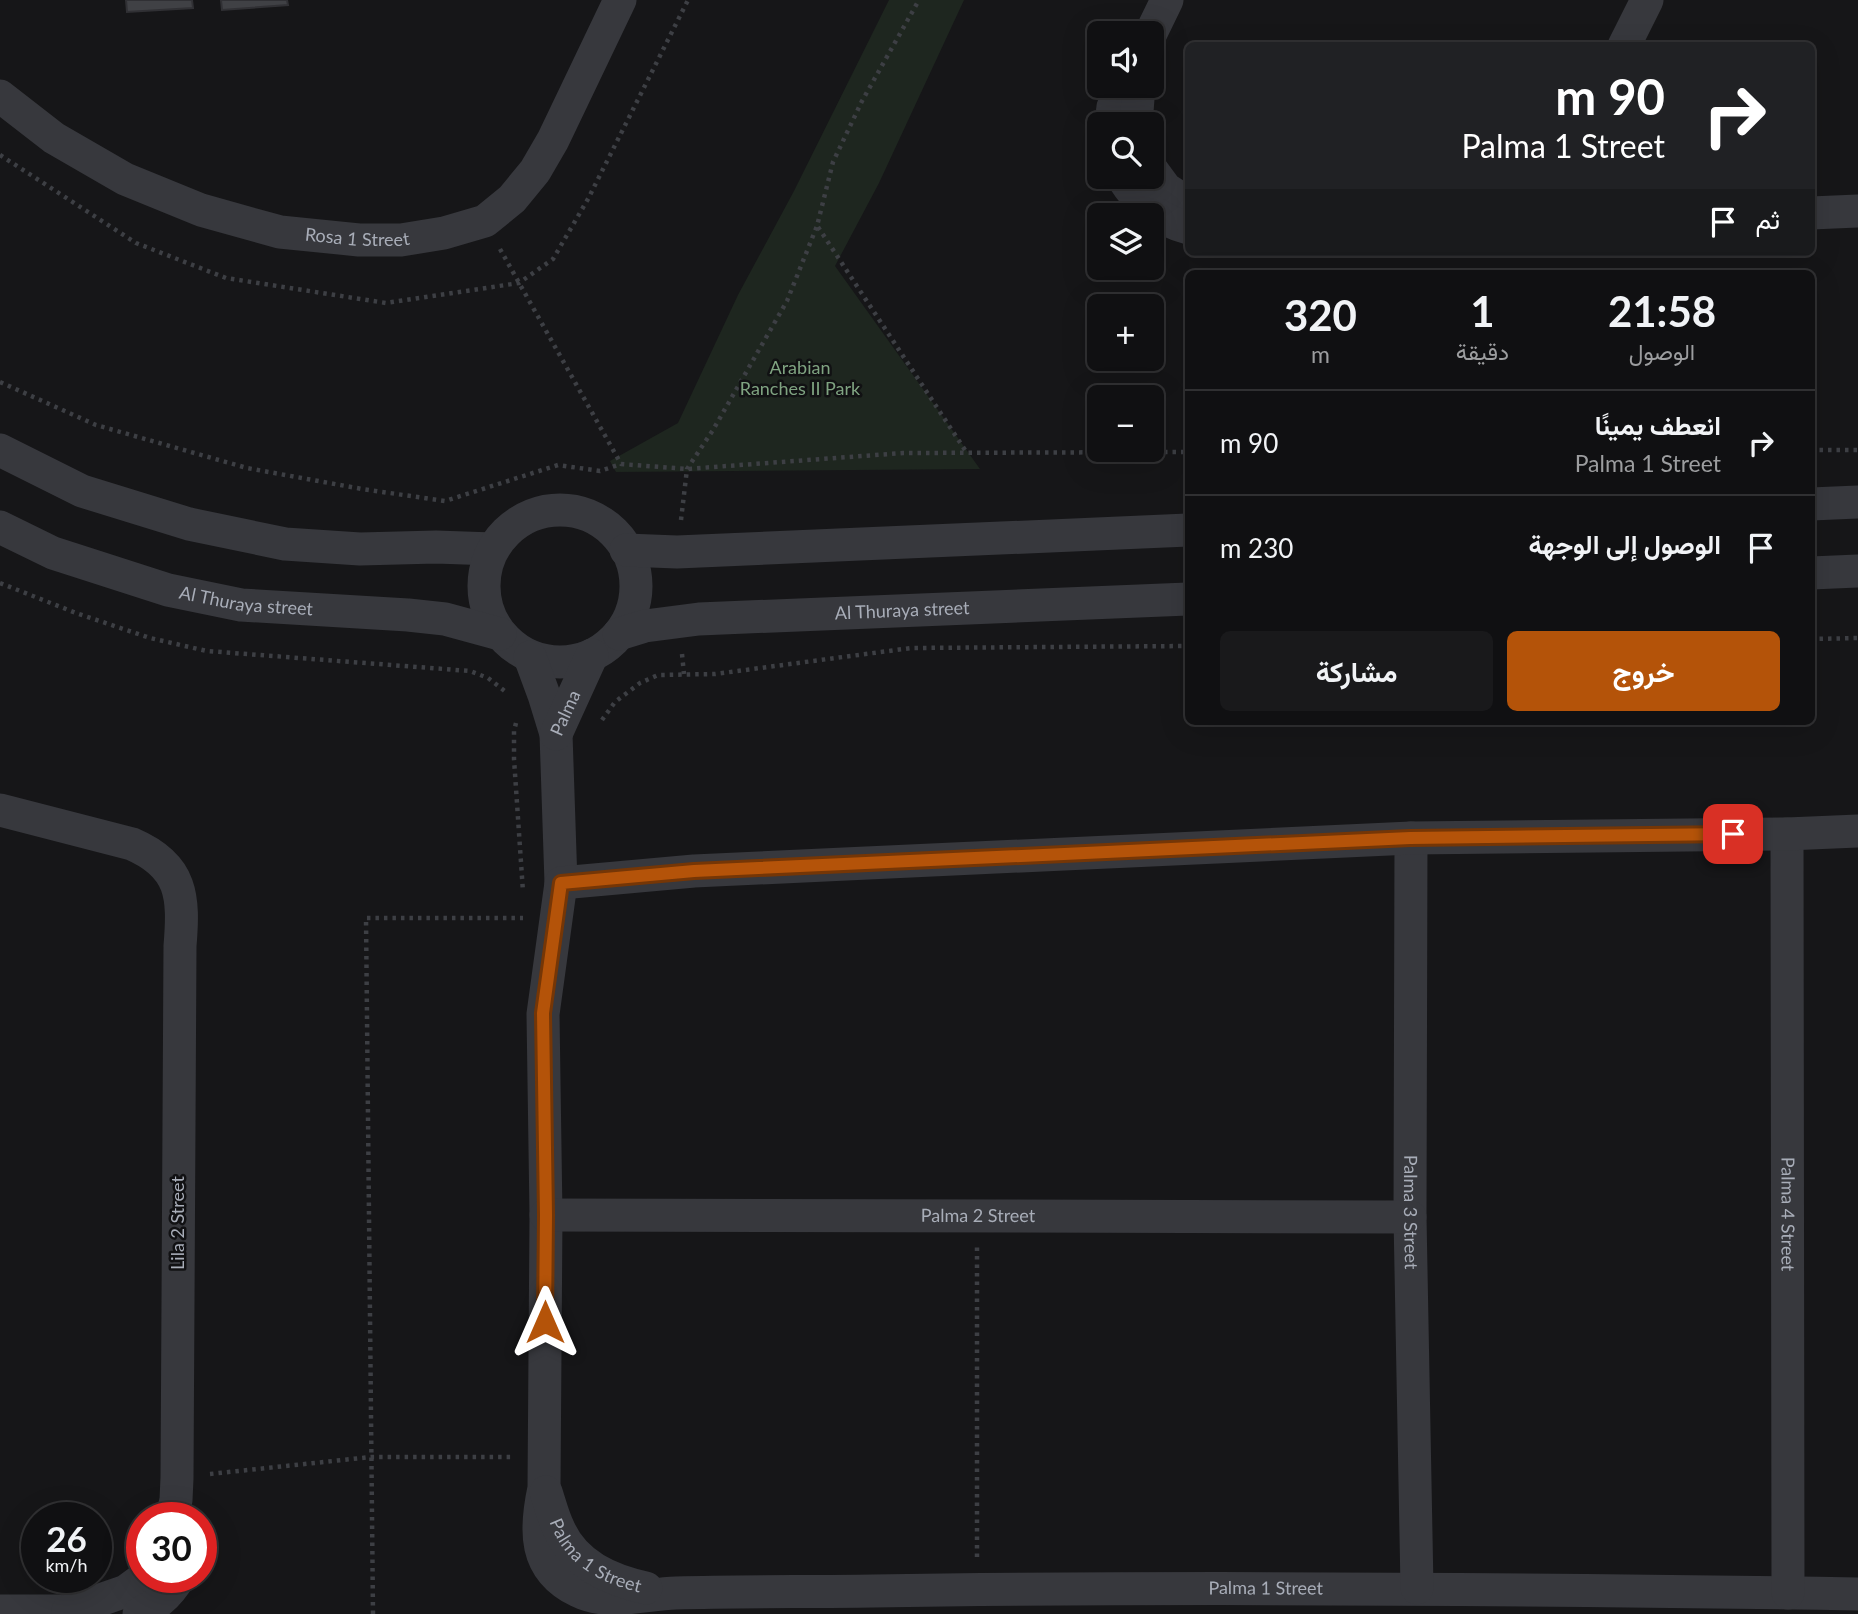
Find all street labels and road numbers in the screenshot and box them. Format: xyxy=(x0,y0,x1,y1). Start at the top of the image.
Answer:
street label: Rosa 1 Street xyxy=(304,223,412,250)
street label: Al Thuraya street xyxy=(178,581,314,619)
street label: Al Thuraya street xyxy=(834,596,970,623)
street label: Palma xyxy=(545,686,584,739)
street label: Palma 3 Street xyxy=(1400,1155,1423,1270)
street label: Palma 4 Street xyxy=(1777,1157,1800,1272)
street label: Lila 2 Street xyxy=(166,1176,188,1270)
street label: Palma 2 Street xyxy=(921,1204,1036,1226)
street label: Palma 1 Street xyxy=(545,1515,644,1597)
street label: Palma 1 Street xyxy=(1208,1576,1324,1599)

